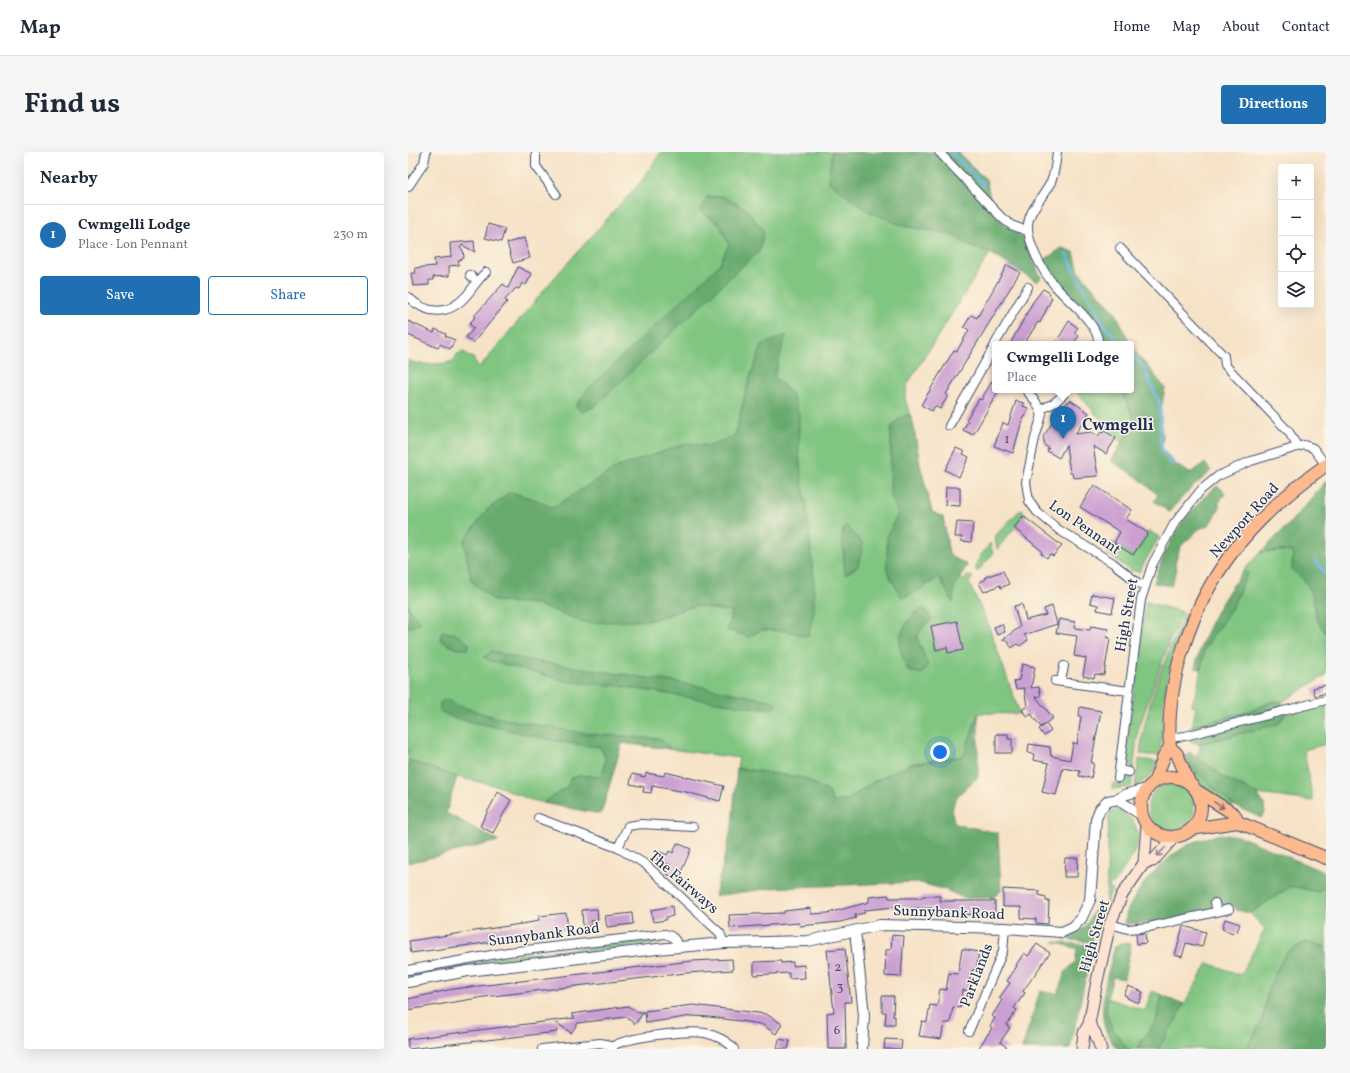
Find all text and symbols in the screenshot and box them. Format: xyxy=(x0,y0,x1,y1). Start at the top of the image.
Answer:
text: Map xyxy=(20,15,61,41)
text: Home xyxy=(1113,18,1150,37)
text: Map xyxy=(1172,18,1200,37)
text: About xyxy=(1222,18,1260,37)
text: Contact xyxy=(1282,18,1330,37)
text: Find us xyxy=(24,85,120,124)
button: Directions xyxy=(1221,85,1326,124)
map controls xyxy=(1278,164,1314,308)
button: + xyxy=(1278,164,1314,200)
text: Nearby xyxy=(40,167,98,190)
button: − xyxy=(1278,200,1314,236)
text: Cwmgelli Lodge xyxy=(78,215,191,236)
text: 1 xyxy=(50,226,56,244)
text: 230 m xyxy=(333,226,368,244)
text: Place · Lon Pennant xyxy=(78,236,188,254)
button: locate xyxy=(1278,236,1314,272)
button: layers xyxy=(1278,272,1314,308)
button: Save xyxy=(40,276,200,315)
button: Share xyxy=(208,276,368,315)
popup xyxy=(992,341,1134,393)
text: Cwmgelli Lodge xyxy=(1007,348,1119,369)
text: Place xyxy=(1007,369,1037,387)
pin: 1 xyxy=(1050,406,1076,439)
district label: Cwmgelli xyxy=(1082,415,1154,437)
house number: 1 xyxy=(1004,431,1010,449)
street label: Newport Road xyxy=(1206,479,1285,563)
street label: Lon Pennant xyxy=(1044,496,1124,561)
street label: High Street xyxy=(1111,577,1144,654)
your location xyxy=(930,742,950,762)
one-way arrow xyxy=(1213,802,1225,810)
street label: The Fairways xyxy=(643,847,723,919)
one-way arrow xyxy=(1157,847,1166,857)
street label: High Street xyxy=(1075,898,1116,975)
street label: Sunnybank Road xyxy=(893,901,1005,926)
street label: Sunnybank Road xyxy=(487,918,601,953)
street label: Parklands xyxy=(956,941,999,1010)
house number: 2 xyxy=(835,959,842,977)
house number: 3 xyxy=(837,979,844,997)
house number: 6 xyxy=(834,1022,841,1040)

